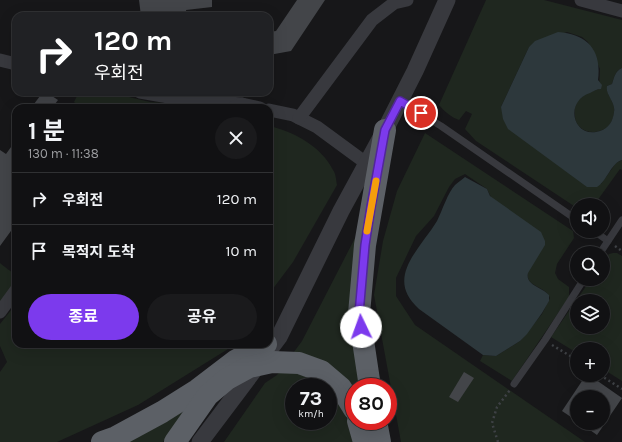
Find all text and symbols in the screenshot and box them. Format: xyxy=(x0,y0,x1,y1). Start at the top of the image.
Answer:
text: 120 m xyxy=(94,24,172,57)
icon: right xyxy=(28,28,80,80)
text: 우회전 xyxy=(94,62,144,84)
pin xyxy=(404,96,438,130)
icon: arrive xyxy=(410,102,432,124)
text: 1 분 xyxy=(28,117,65,145)
button: close xyxy=(215,117,257,159)
text: 130 m · 11:38 xyxy=(28,146,99,161)
icon: right xyxy=(28,188,50,210)
text: 120 m xyxy=(217,190,257,208)
text: 우회전 xyxy=(62,191,103,209)
map controls xyxy=(570,198,610,430)
button: sound xyxy=(570,198,610,238)
icon: arrive xyxy=(28,240,50,262)
text: 10 m xyxy=(226,242,257,260)
text: 목적지 도착 xyxy=(62,243,135,261)
button: search xyxy=(570,246,610,286)
button: 종료 xyxy=(28,294,139,340)
button: 공유 xyxy=(147,294,257,340)
button: layers xyxy=(570,294,610,334)
position arrow xyxy=(340,306,382,348)
button: + xyxy=(570,342,610,382)
speed limit sign: 80 xyxy=(345,378,397,430)
text: 73 xyxy=(300,387,322,410)
button: − xyxy=(570,390,610,430)
text: km/h xyxy=(298,408,324,420)

